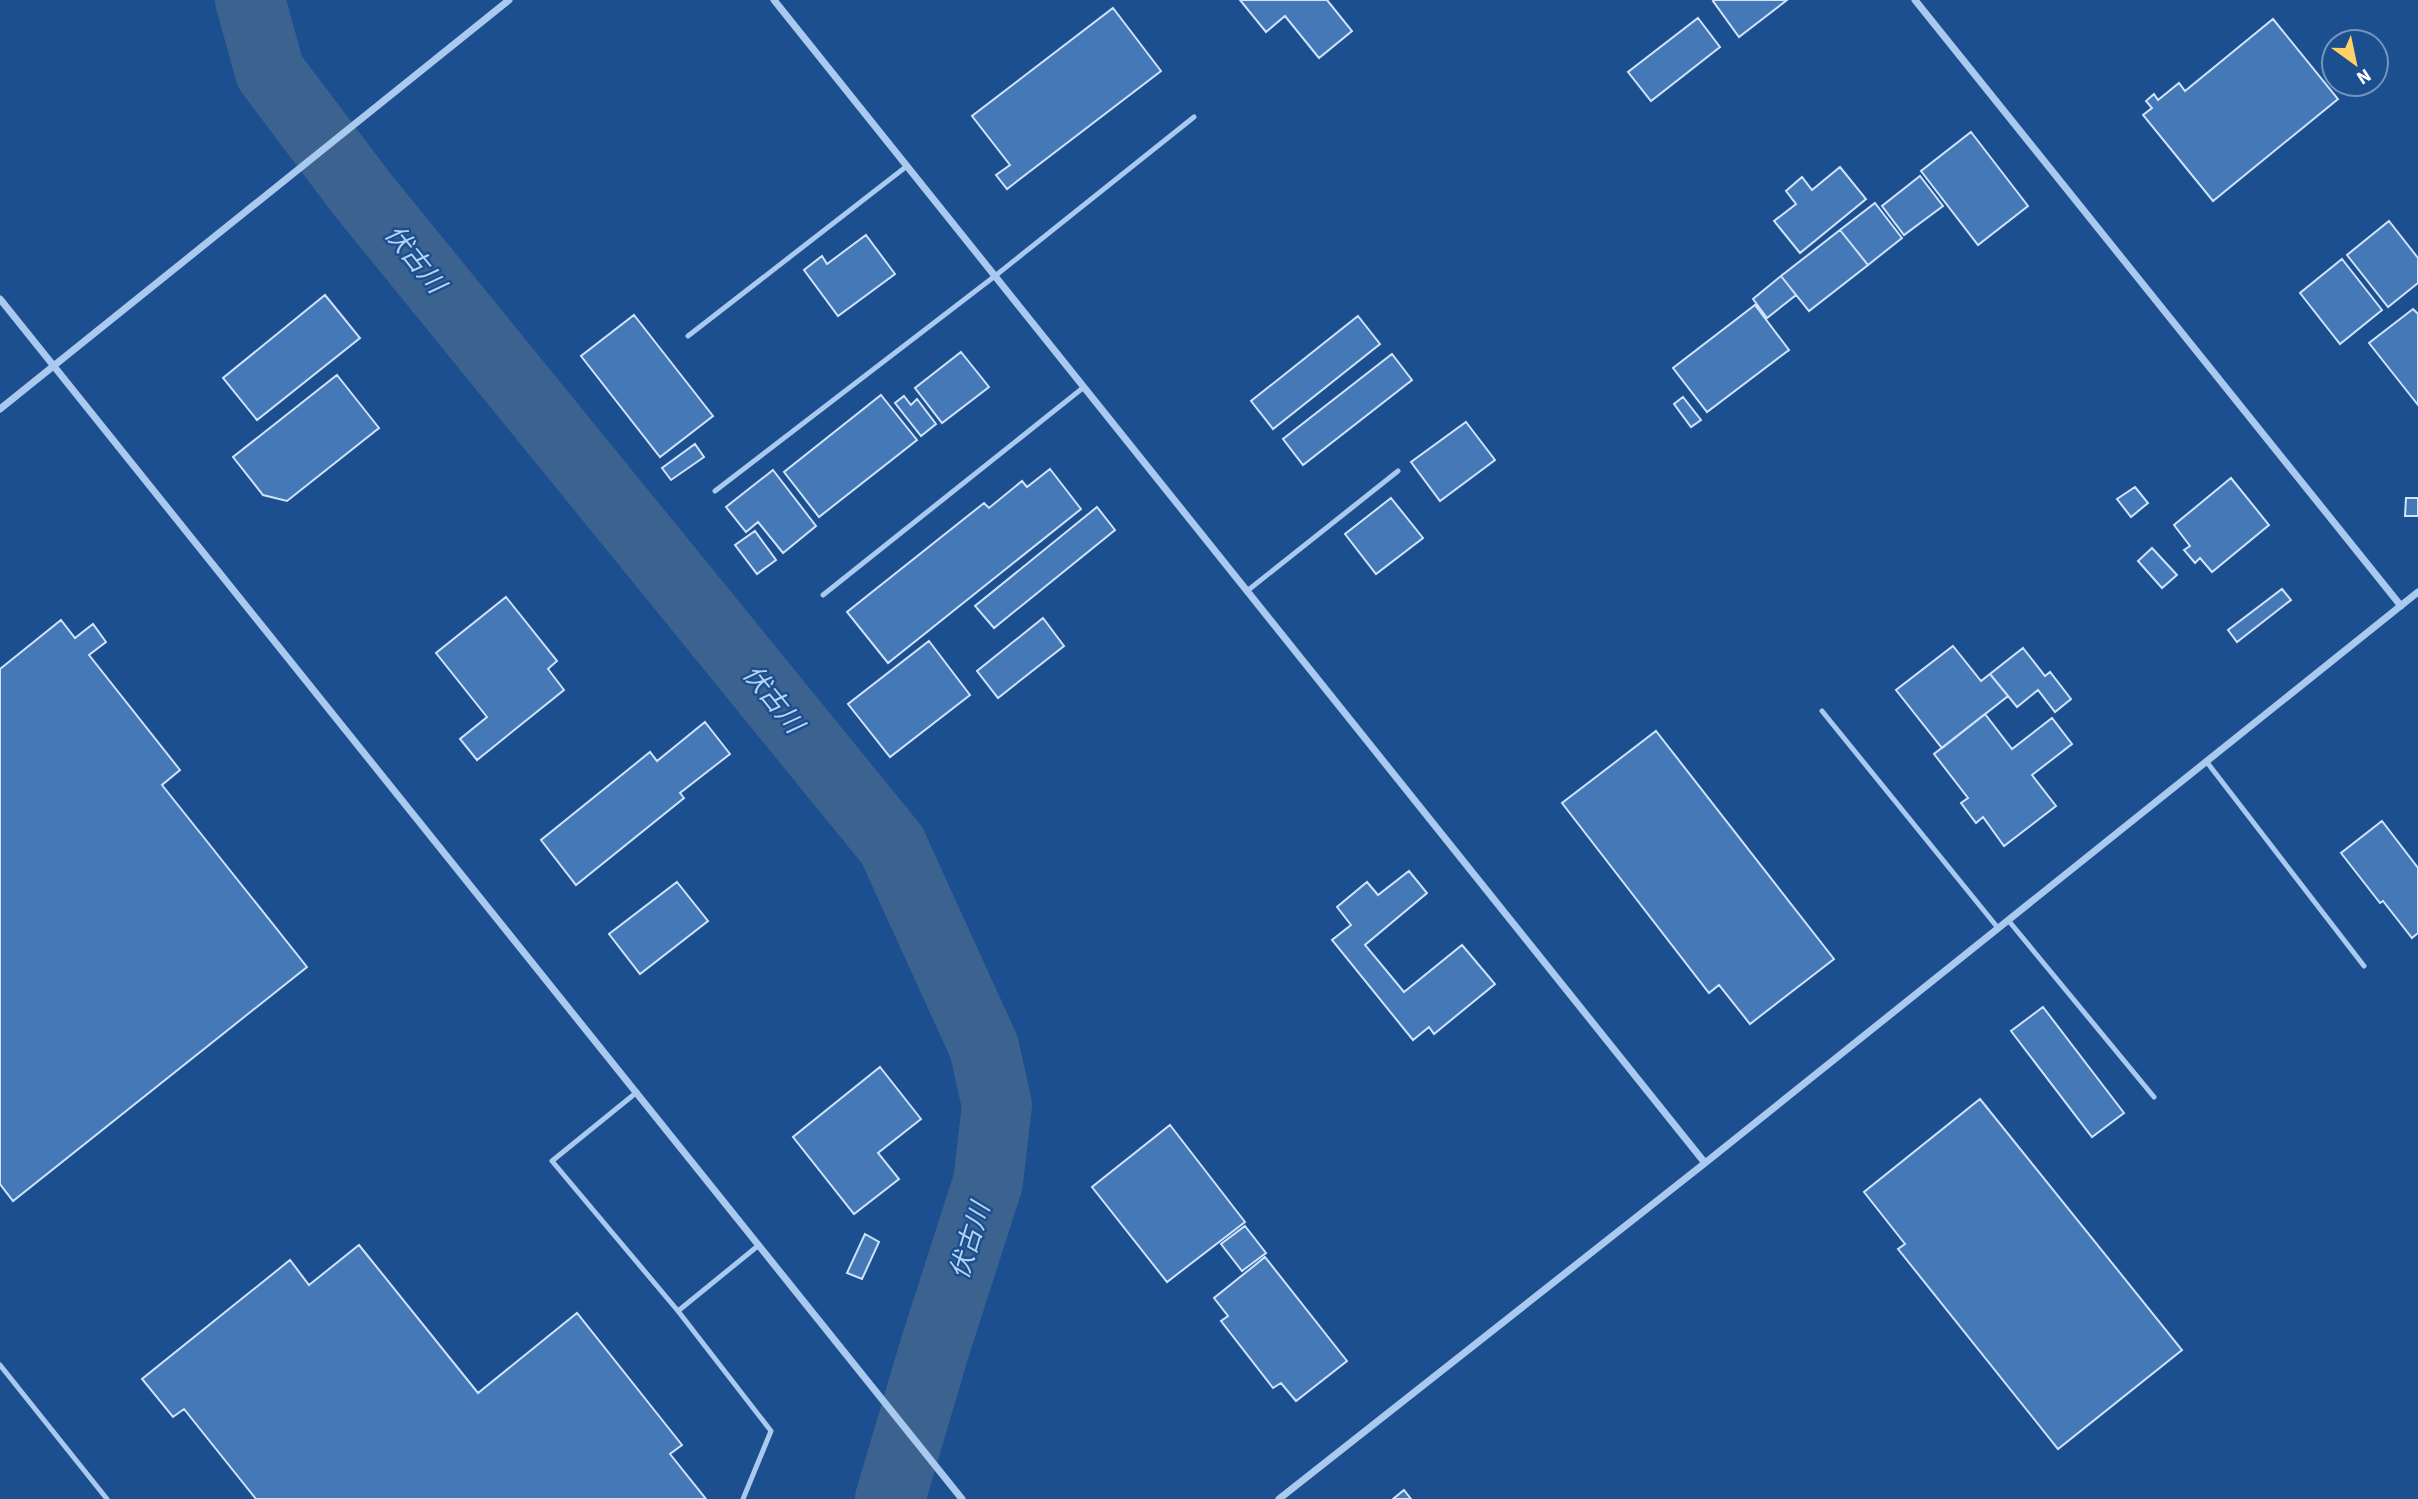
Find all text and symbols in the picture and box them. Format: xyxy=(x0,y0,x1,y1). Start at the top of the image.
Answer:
north arrow xyxy=(2320,28,2390,98)
text: N xyxy=(2351,61,2376,91)
water label: 伏古川 xyxy=(376,217,456,303)
water label: 伏古川 xyxy=(734,657,814,743)
water label: 伏古川 xyxy=(941,1195,1000,1284)

